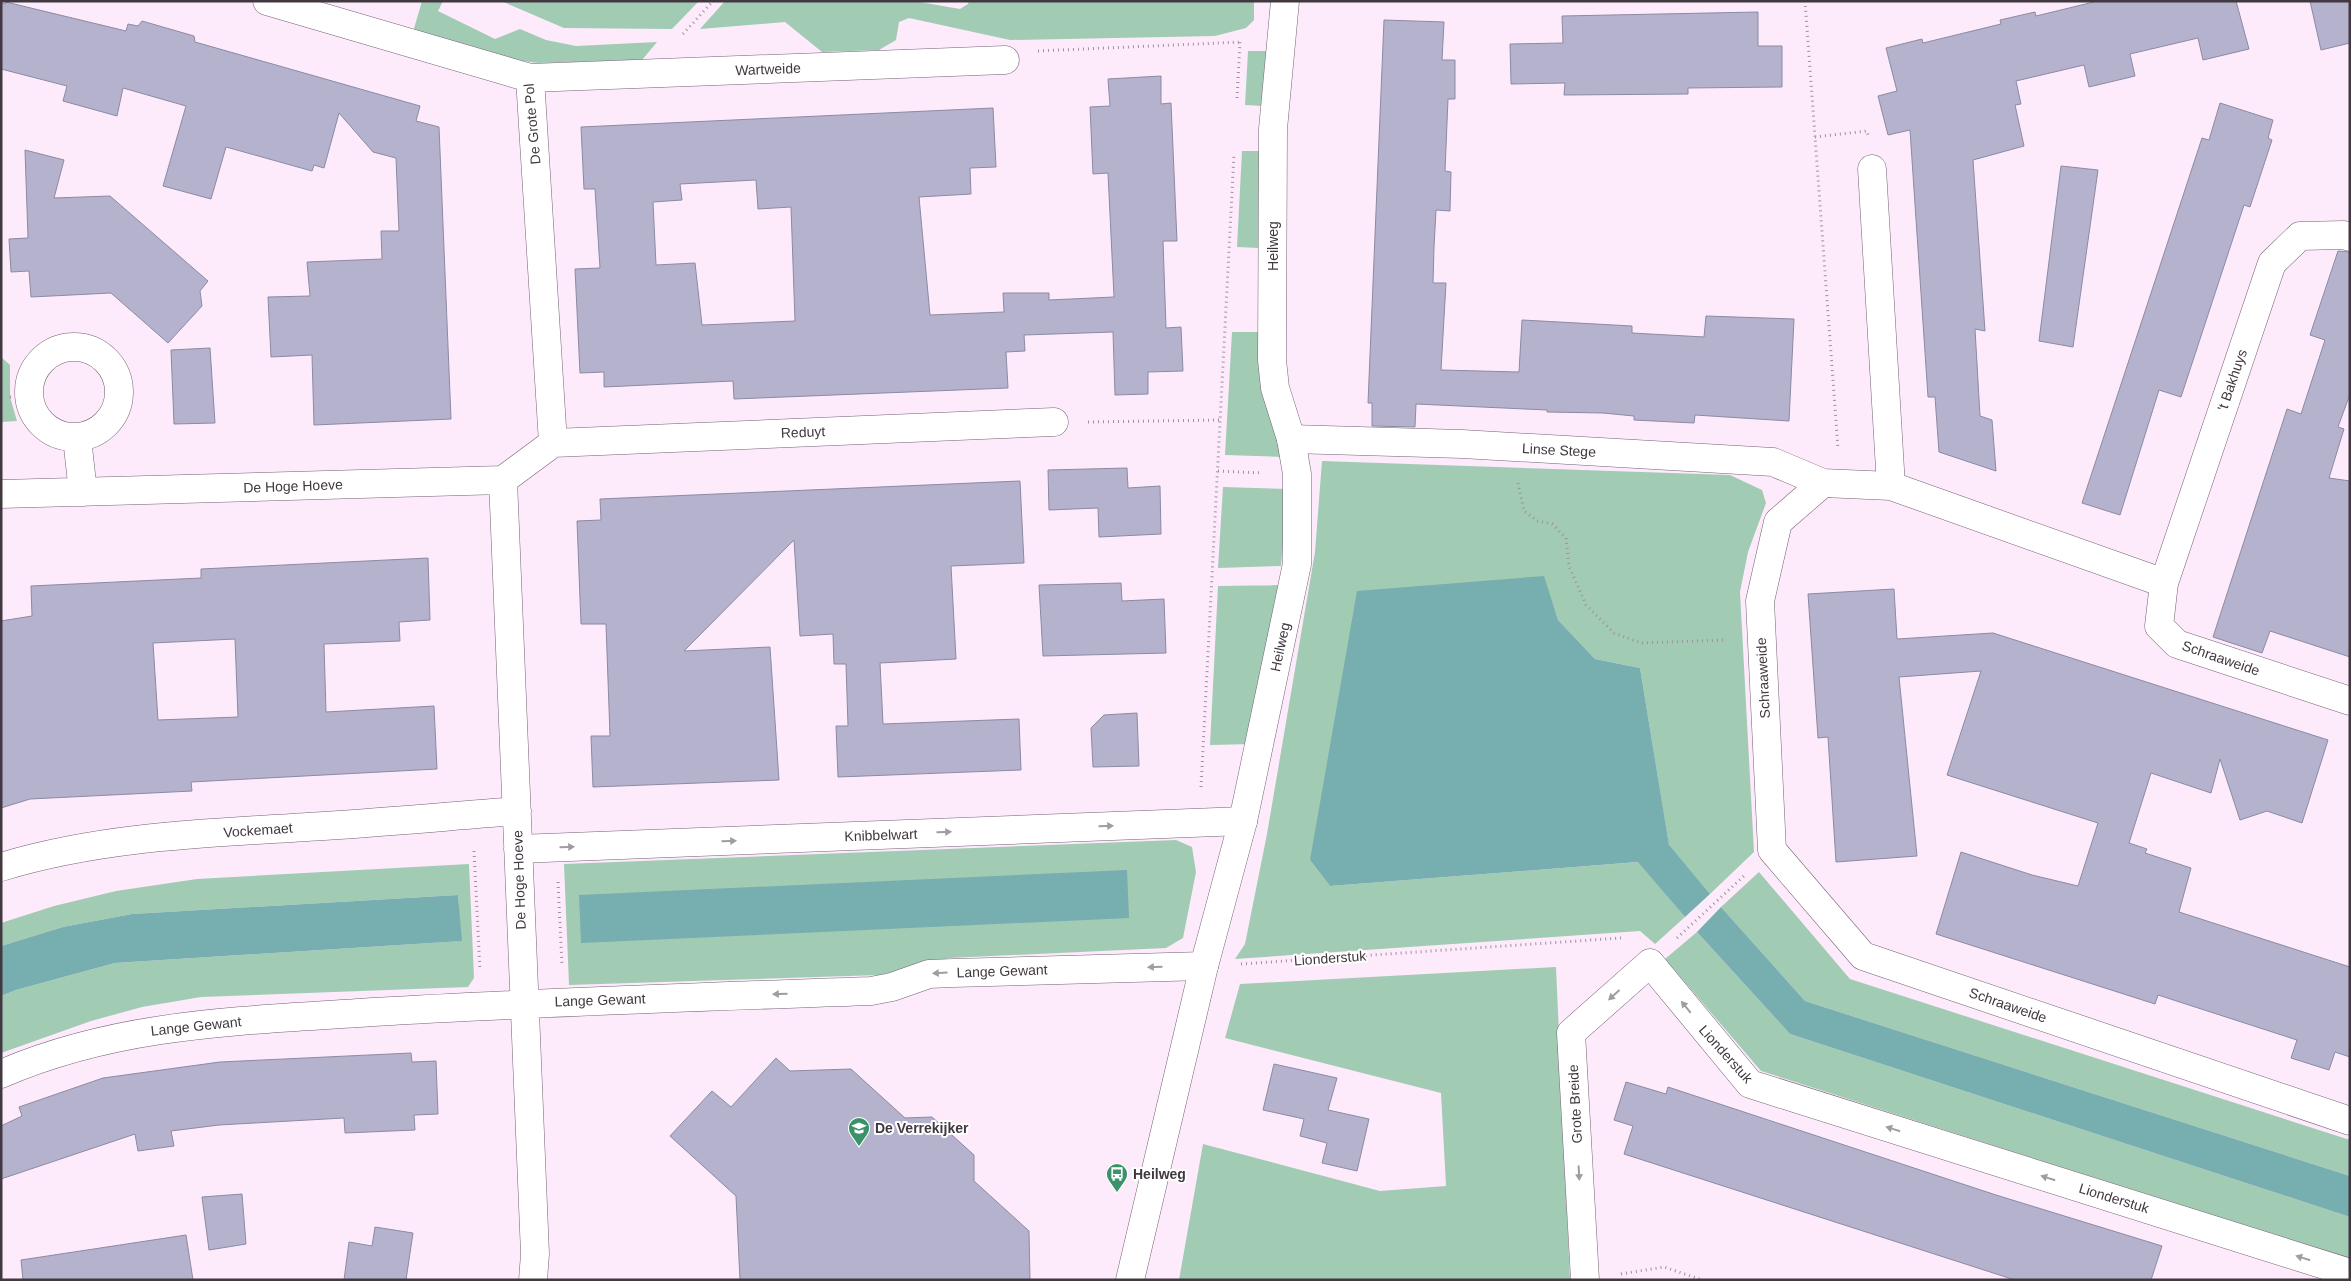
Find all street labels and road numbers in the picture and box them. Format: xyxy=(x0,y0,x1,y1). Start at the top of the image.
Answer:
street label: Wartweide xyxy=(735,60,801,78)
street label: De Grote Pol xyxy=(521,83,543,165)
street label: Heilweg xyxy=(1265,221,1281,271)
street label: 't Bakhuys xyxy=(2214,347,2250,413)
street label: Reduyt xyxy=(781,423,826,441)
street label: Linse Stege xyxy=(1522,440,1597,460)
street label: De Hoge Hoeve xyxy=(243,476,343,496)
street label: Heilweg xyxy=(1267,621,1293,673)
street label: Schraaweide xyxy=(1753,637,1773,719)
street label: Schraaweide xyxy=(2180,637,2262,679)
street label: Vockemaet xyxy=(223,820,293,840)
street label: Knibbelwart xyxy=(844,826,918,844)
street label: De Hoge Hoeve xyxy=(509,830,529,930)
street label: Lionderstuk xyxy=(1293,947,1368,969)
street label: Lange Gewant xyxy=(956,961,1048,981)
street label: Schraaweide xyxy=(1967,984,2049,1026)
street label: Lange Gewant xyxy=(554,990,646,1010)
street label: Lange Gewant xyxy=(150,1013,242,1039)
street label: Lionderstuk xyxy=(1696,1022,1757,1087)
street label: Grote Breide xyxy=(1565,1064,1585,1144)
street label: Lionderstuk xyxy=(2077,1180,2152,1217)

